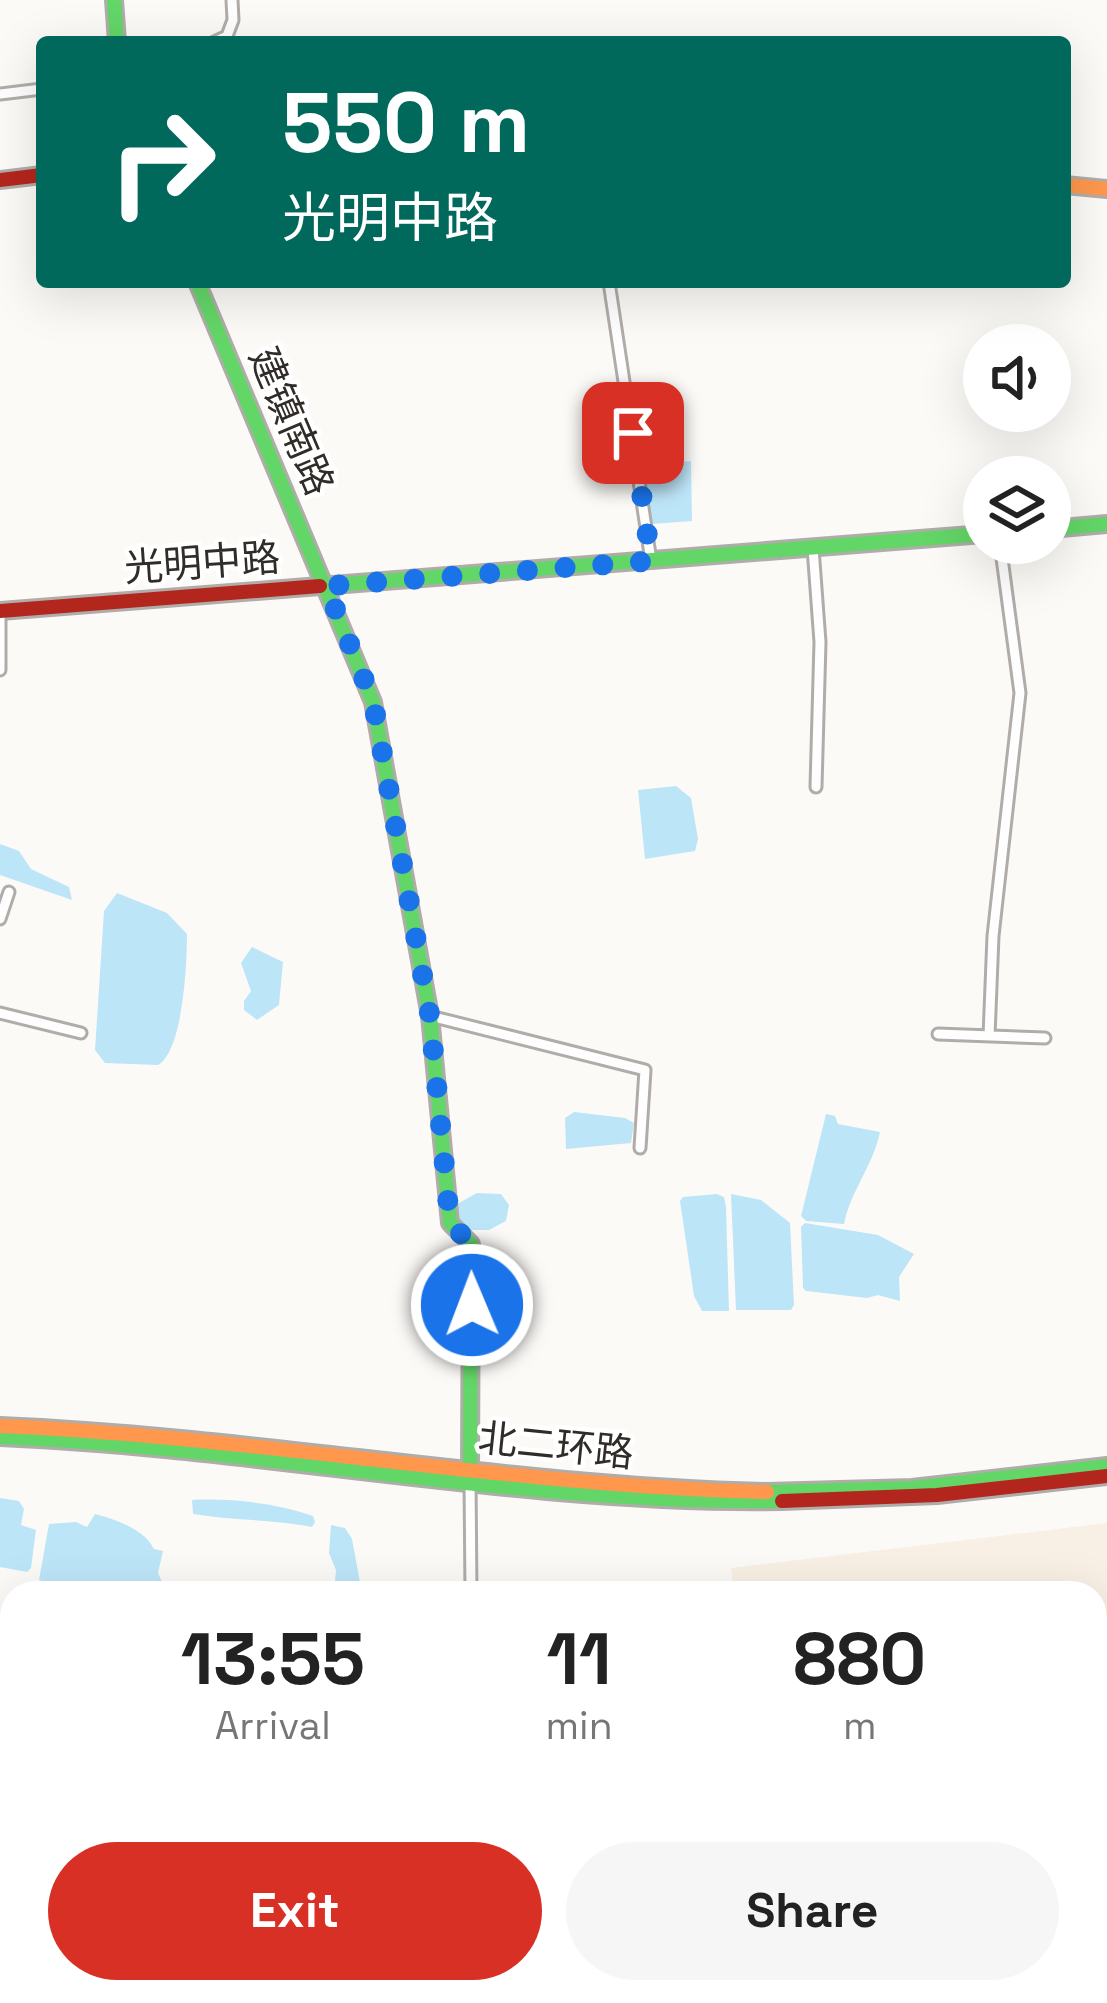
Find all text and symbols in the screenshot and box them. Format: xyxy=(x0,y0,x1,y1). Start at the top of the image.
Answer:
text: 550 m xyxy=(282,69,530,177)
icon: right xyxy=(84,84,240,240)
text: 光明中路 xyxy=(282,184,498,253)
map controls xyxy=(963,324,1071,564)
button: sound xyxy=(963,324,1071,432)
street label: 建镇南路 xyxy=(239,340,345,503)
pin xyxy=(582,382,684,484)
icon: arrive xyxy=(600,400,666,466)
button: layers xyxy=(963,456,1071,564)
street label: 光明中路 xyxy=(123,533,282,592)
position arrow xyxy=(409,1242,535,1368)
street label: 北二环路 xyxy=(476,1413,636,1478)
text: 13:55 xyxy=(181,1613,365,1705)
text: 11 xyxy=(546,1613,612,1705)
text: 880 xyxy=(793,1613,926,1705)
text: Arrival xyxy=(215,1701,331,1750)
text: min xyxy=(546,1701,613,1750)
text: m xyxy=(843,1701,877,1750)
button: Exit xyxy=(48,1842,542,1980)
button: Share xyxy=(566,1842,1059,1980)

